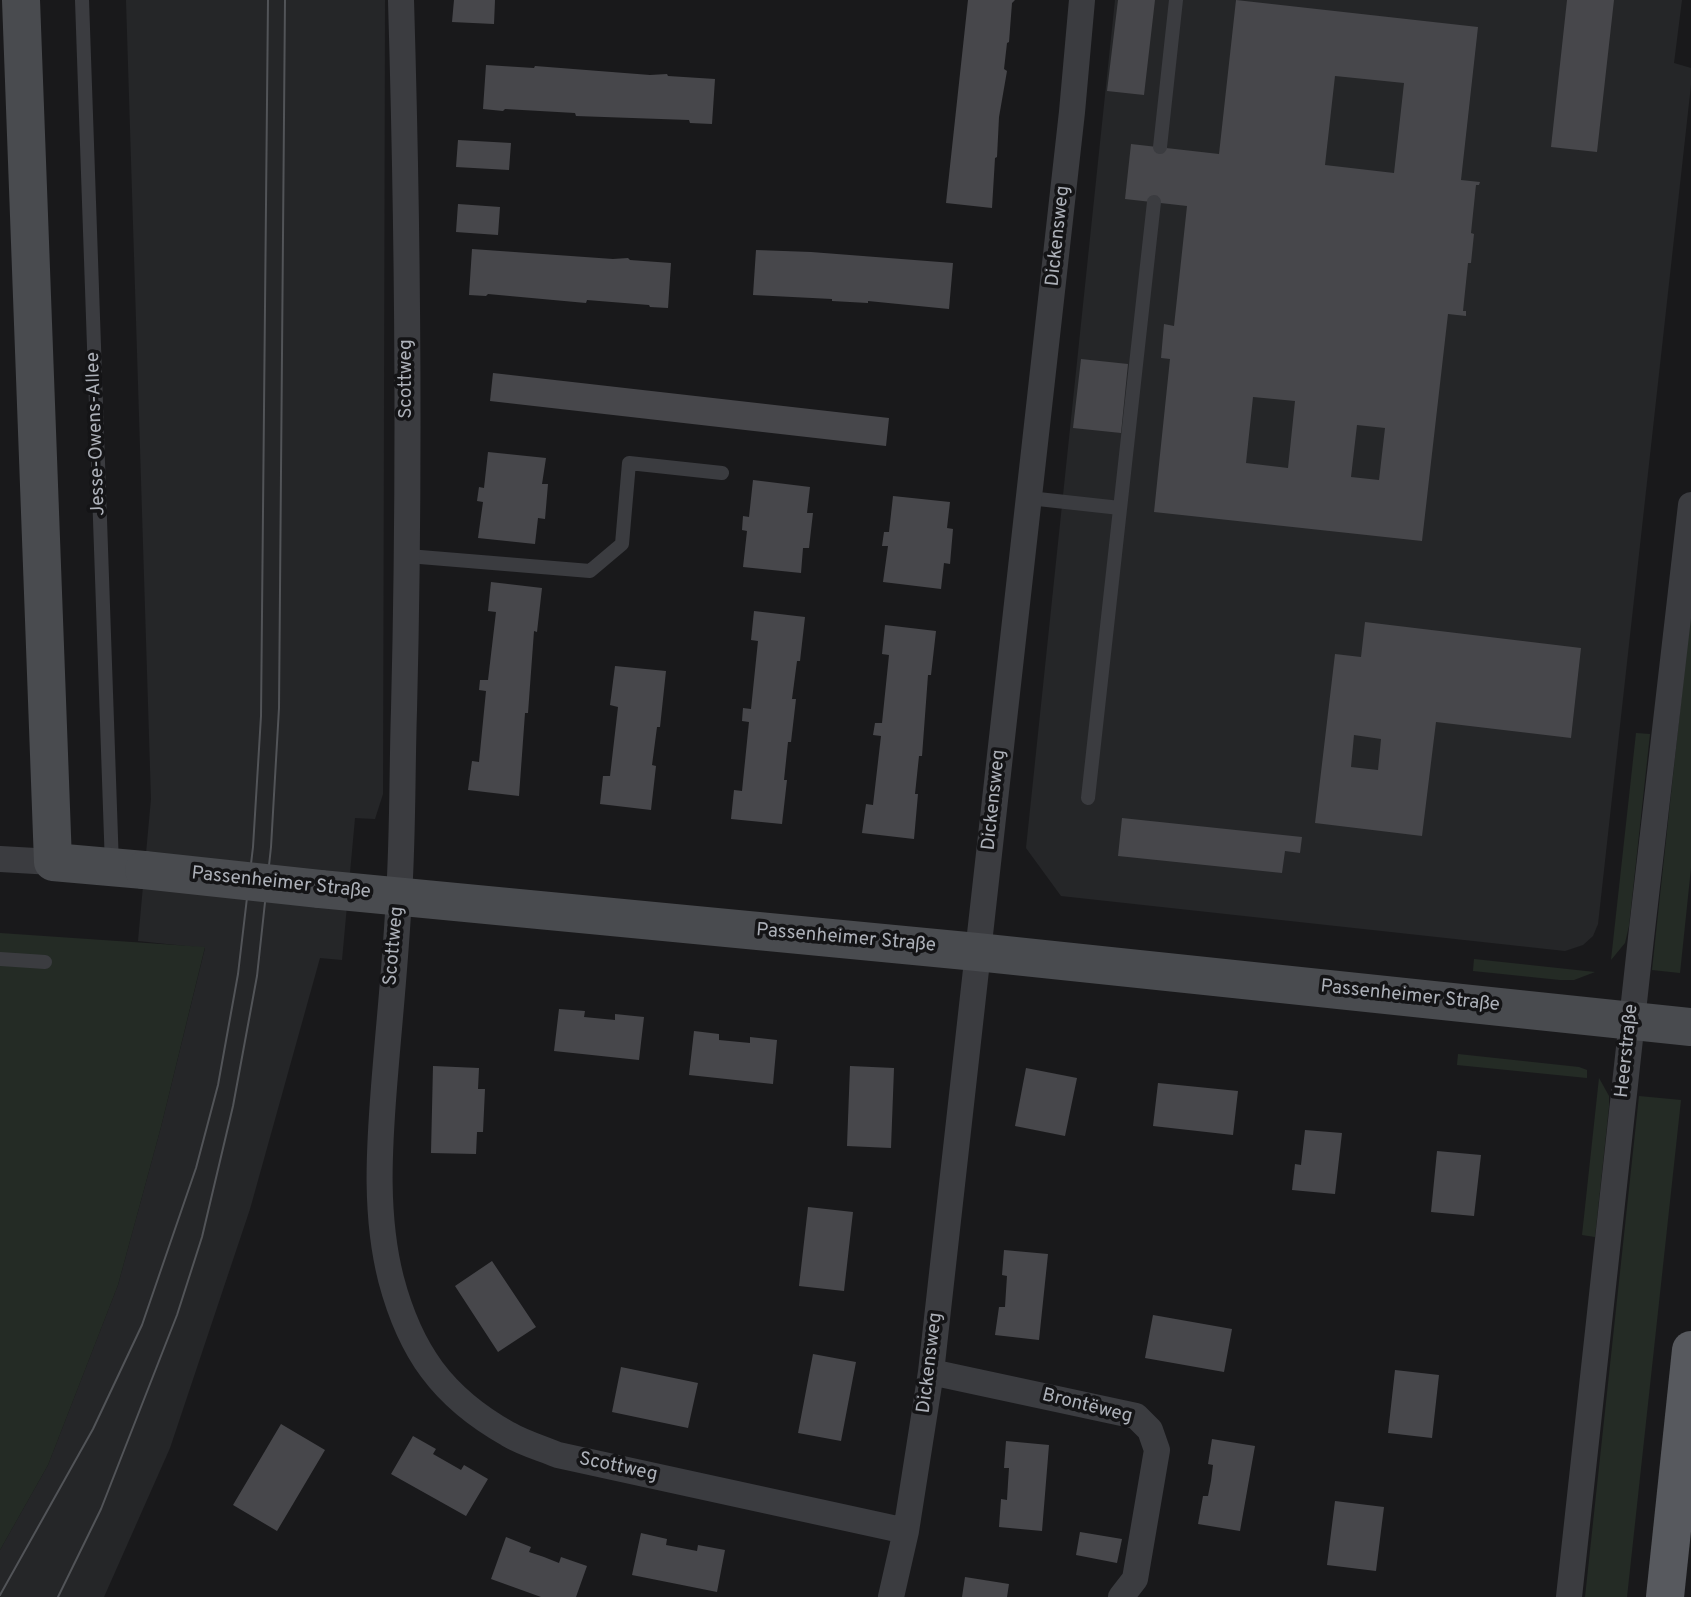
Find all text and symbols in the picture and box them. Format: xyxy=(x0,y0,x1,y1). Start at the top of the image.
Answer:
street label: Dickensweg xyxy=(1042,184,1076,288)
street label: Scottweg xyxy=(396,339,418,419)
street label: Jesse-Owens-Allee xyxy=(83,352,111,516)
street label: Dickensweg xyxy=(978,748,1012,852)
street label: Passenheimer Straße xyxy=(190,863,372,905)
street label: Scottweg xyxy=(380,905,410,987)
street label: Passenheimer Straße xyxy=(755,920,937,958)
street label: Passenheimer Straße xyxy=(1319,976,1501,1018)
street label: Heerstraße xyxy=(1612,1003,1644,1099)
street label: Dickensweg xyxy=(914,1311,948,1415)
street label: Brontëweg xyxy=(1040,1385,1134,1429)
street label: Scottweg xyxy=(577,1449,659,1487)

